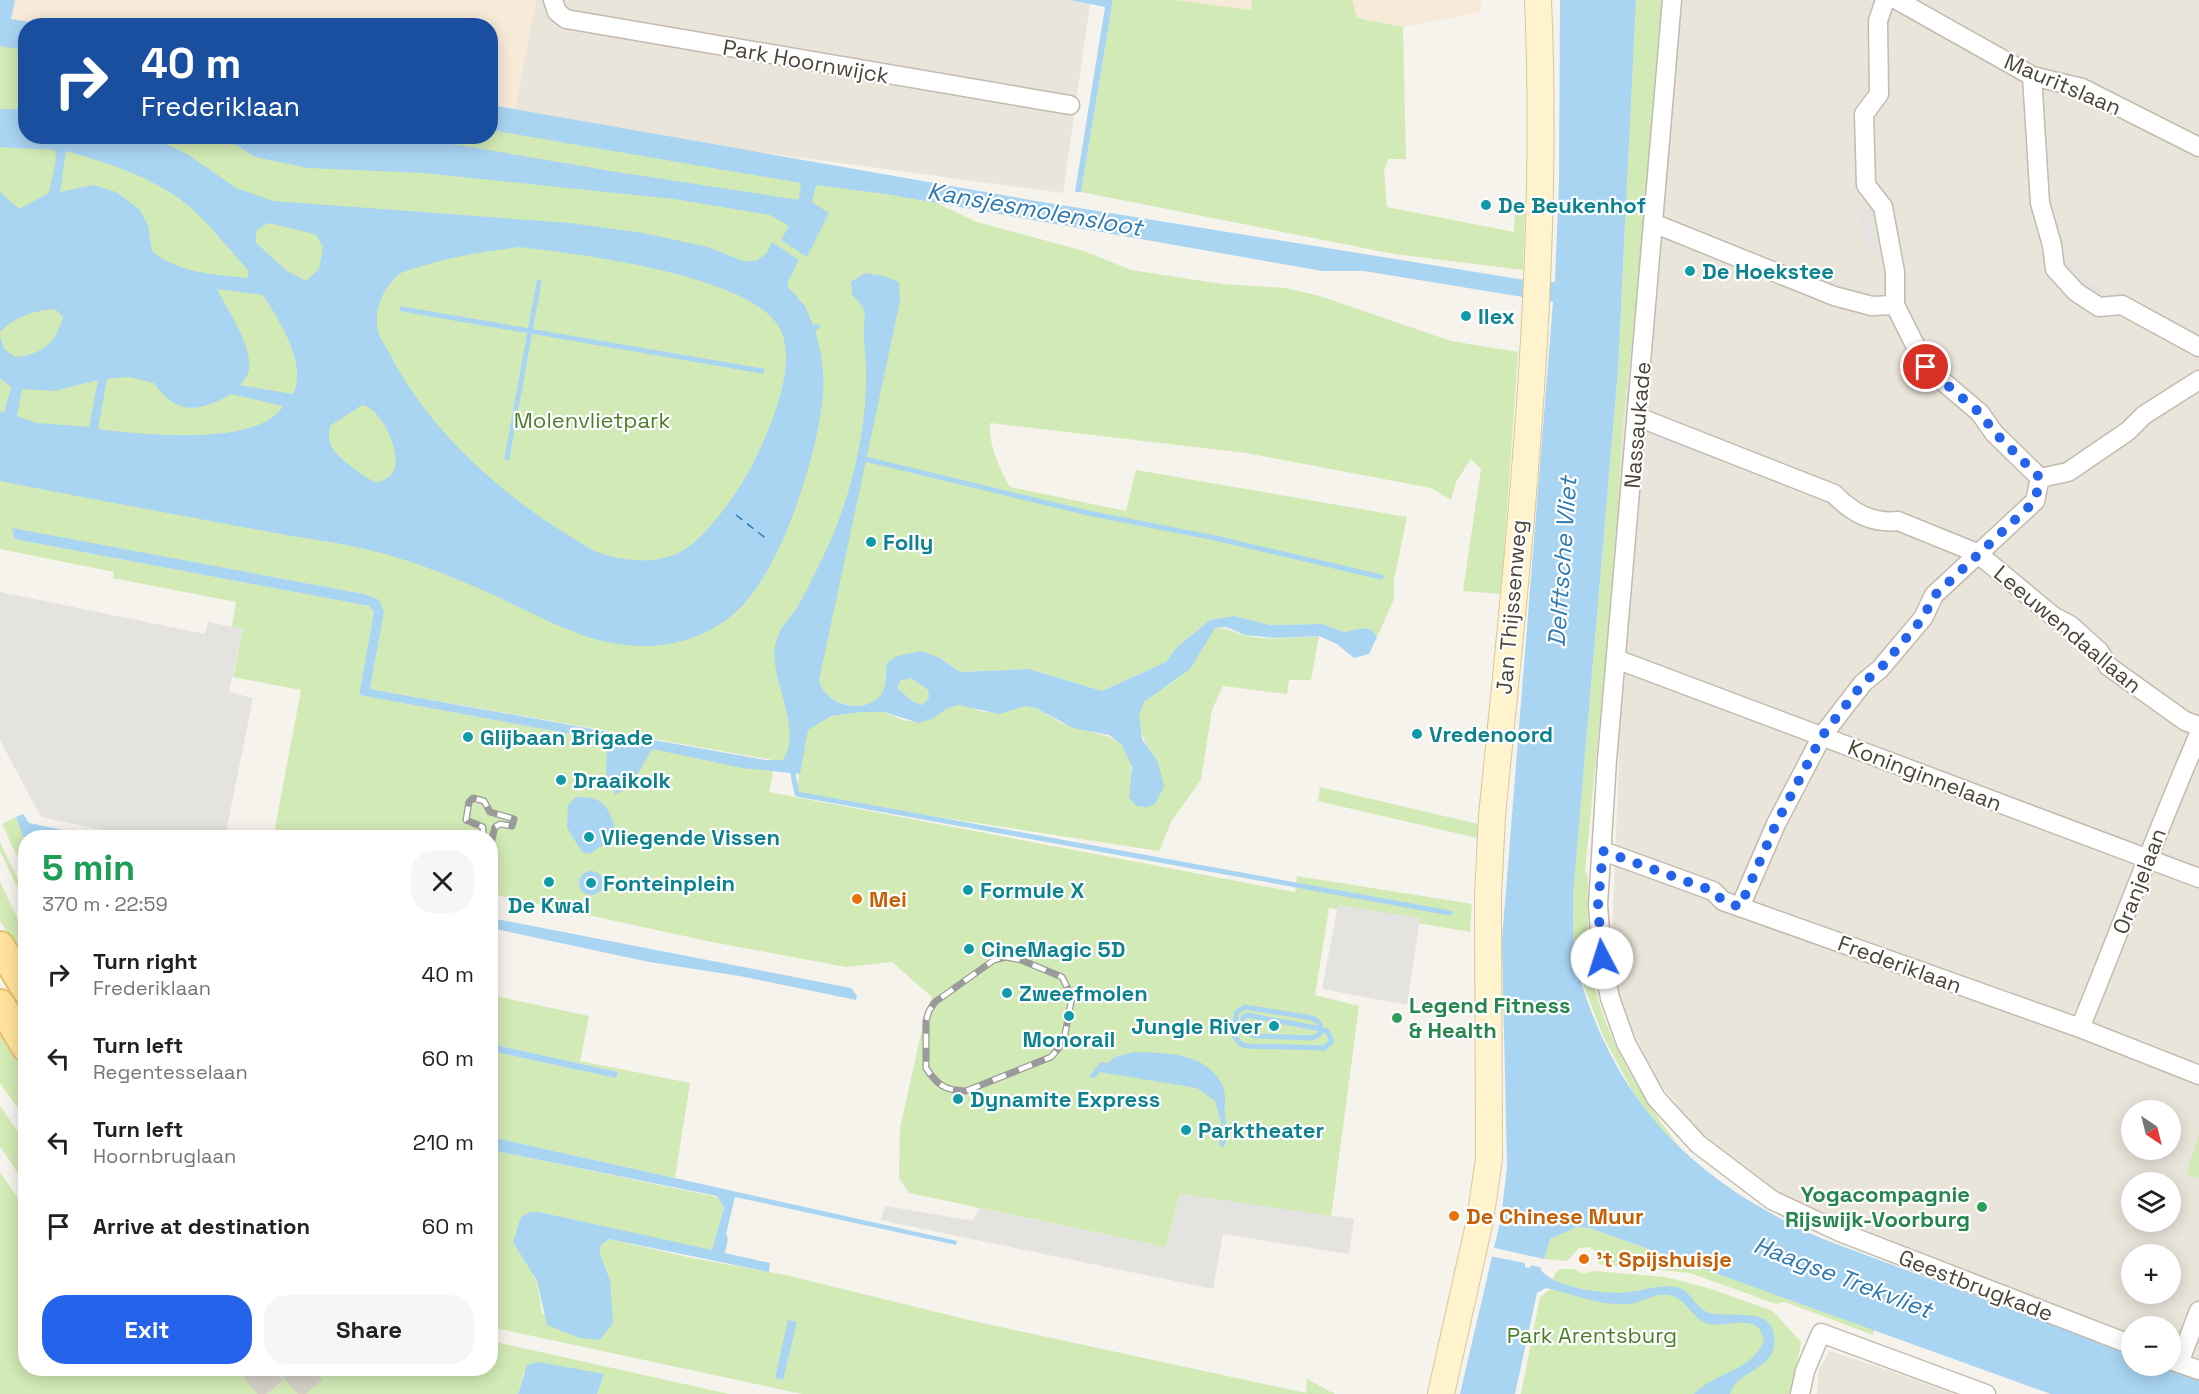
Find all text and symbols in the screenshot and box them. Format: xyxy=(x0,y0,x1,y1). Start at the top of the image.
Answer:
street label: Park Hoornwijck xyxy=(721,33,891,89)
text: 40 m xyxy=(141,37,241,90)
icon: right xyxy=(42,42,120,120)
street label: Mauritslaan xyxy=(2000,47,2126,121)
text: Frederiklaan xyxy=(141,89,300,124)
water label: Kansjesmolensloot xyxy=(925,175,1147,243)
place label: De Beukenhof xyxy=(1498,191,1646,219)
marker: De Beukenhof xyxy=(1479,198,1493,212)
place label: De Hoekstee xyxy=(1702,257,1834,285)
marker: De Hoekstee xyxy=(1683,264,1697,278)
place label: Ilex xyxy=(1478,302,1515,330)
marker: Ilex xyxy=(1459,309,1473,323)
pin xyxy=(1900,341,1951,392)
icon: arrive xyxy=(1909,350,1942,383)
street label: Nassaukade xyxy=(1618,360,1656,490)
park label: Molenvlietpark xyxy=(514,406,670,434)
water label: Delftsche Vliet xyxy=(1541,474,1584,648)
street label: Jan Thijssenweg xyxy=(1489,519,1533,695)
place label: Folly xyxy=(883,528,933,556)
marker: Folly xyxy=(864,535,878,549)
street label: Leeuwendaallaan xyxy=(1988,559,2148,699)
place label: Vredenoord xyxy=(1429,720,1553,748)
place label: Glijbaan Brigade xyxy=(480,723,653,751)
marker: Vredenoord xyxy=(1410,727,1424,741)
marker: Glijbaan Brigade xyxy=(461,730,475,744)
street label: Koninginnelaan xyxy=(1844,733,2006,817)
place label: Draaikolk xyxy=(573,766,671,794)
marker: Draaikolk xyxy=(554,773,568,787)
place label: Vliegende Vissen xyxy=(601,823,780,851)
street label: Oranjelaan xyxy=(2106,824,2172,938)
marker: Vliegende Vissen xyxy=(582,830,596,844)
text: 5 min xyxy=(42,845,135,891)
button: close xyxy=(411,850,474,913)
place label: Fonteinplein xyxy=(603,869,735,897)
marker: De Kwal xyxy=(542,875,556,889)
marker: Fonteinplein xyxy=(584,876,598,890)
place label: Formule X xyxy=(980,876,1084,904)
marker: Formule X xyxy=(961,883,975,897)
place label: Mei xyxy=(869,885,907,913)
text: 370 m · 22:59 xyxy=(42,891,168,917)
place label: De Kwal xyxy=(508,891,590,919)
marker: Mei xyxy=(850,892,864,906)
position arrow xyxy=(1570,926,1634,990)
street label: Frederiklaan xyxy=(1834,929,1966,999)
place label: CineMagic 5D xyxy=(981,935,1125,963)
marker: CineMagic 5D xyxy=(962,942,976,956)
text: Turn right xyxy=(93,947,198,975)
icon: right xyxy=(42,958,75,991)
text: 40 m xyxy=(422,960,474,988)
text: Frederiklaan xyxy=(93,975,211,1001)
place label: Zweefmolen xyxy=(1019,979,1148,1007)
marker: Zweefmolen xyxy=(1000,986,1014,1000)
place label: Legend Fitness & Health xyxy=(1409,991,1570,1044)
marker: Monorail xyxy=(1062,1009,1076,1023)
marker: Legend Fitness & Health xyxy=(1390,1011,1404,1025)
place label: Jungle River xyxy=(1131,1012,1262,1040)
marker: Jungle River xyxy=(1267,1019,1281,1033)
place label: Monorail xyxy=(1023,1025,1115,1053)
text: Turn left xyxy=(93,1031,183,1059)
icon: left xyxy=(42,1042,75,1075)
text: 60 m xyxy=(422,1044,474,1072)
text: Regentesselaan xyxy=(93,1059,248,1085)
place label: Dynamite Express xyxy=(970,1085,1160,1113)
marker: Dynamite Express xyxy=(951,1092,965,1106)
north arrow xyxy=(2121,1100,2181,1160)
map controls xyxy=(2121,1100,2181,1376)
text: Turn left xyxy=(93,1115,183,1143)
place label: Parktheater xyxy=(1198,1116,1324,1144)
marker: Parktheater xyxy=(1179,1123,1193,1137)
icon: left xyxy=(42,1126,75,1159)
text: 210 m xyxy=(413,1128,474,1156)
text: Hoornbruglaan xyxy=(93,1143,236,1169)
button: layers xyxy=(2121,1172,2181,1232)
place label: Yogacompagnie Rijswijk-Voorburg xyxy=(1785,1180,1970,1233)
marker: Yogacompagnie Rijswijk-Voorburg xyxy=(1975,1200,1989,1214)
place label: De Chinese Muur xyxy=(1466,1202,1644,1230)
marker: De Chinese Muur xyxy=(1447,1209,1461,1223)
icon: arrive xyxy=(42,1210,75,1243)
text: Arrive at destination xyxy=(93,1212,310,1240)
text: 60 m xyxy=(422,1212,474,1240)
water label: Haagse Trekvliet xyxy=(1750,1229,1938,1326)
street label: Geestbrugkade xyxy=(1895,1243,2057,1327)
button: + xyxy=(2121,1244,2181,1304)
place label: 't Spijshuisje xyxy=(1596,1245,1732,1273)
marker: 't Spijshuisje xyxy=(1577,1252,1591,1266)
button: Exit xyxy=(42,1295,252,1364)
button: Share xyxy=(264,1295,474,1364)
button: − xyxy=(2121,1316,2181,1376)
park label: Park Arentsburg xyxy=(1507,1321,1677,1349)

